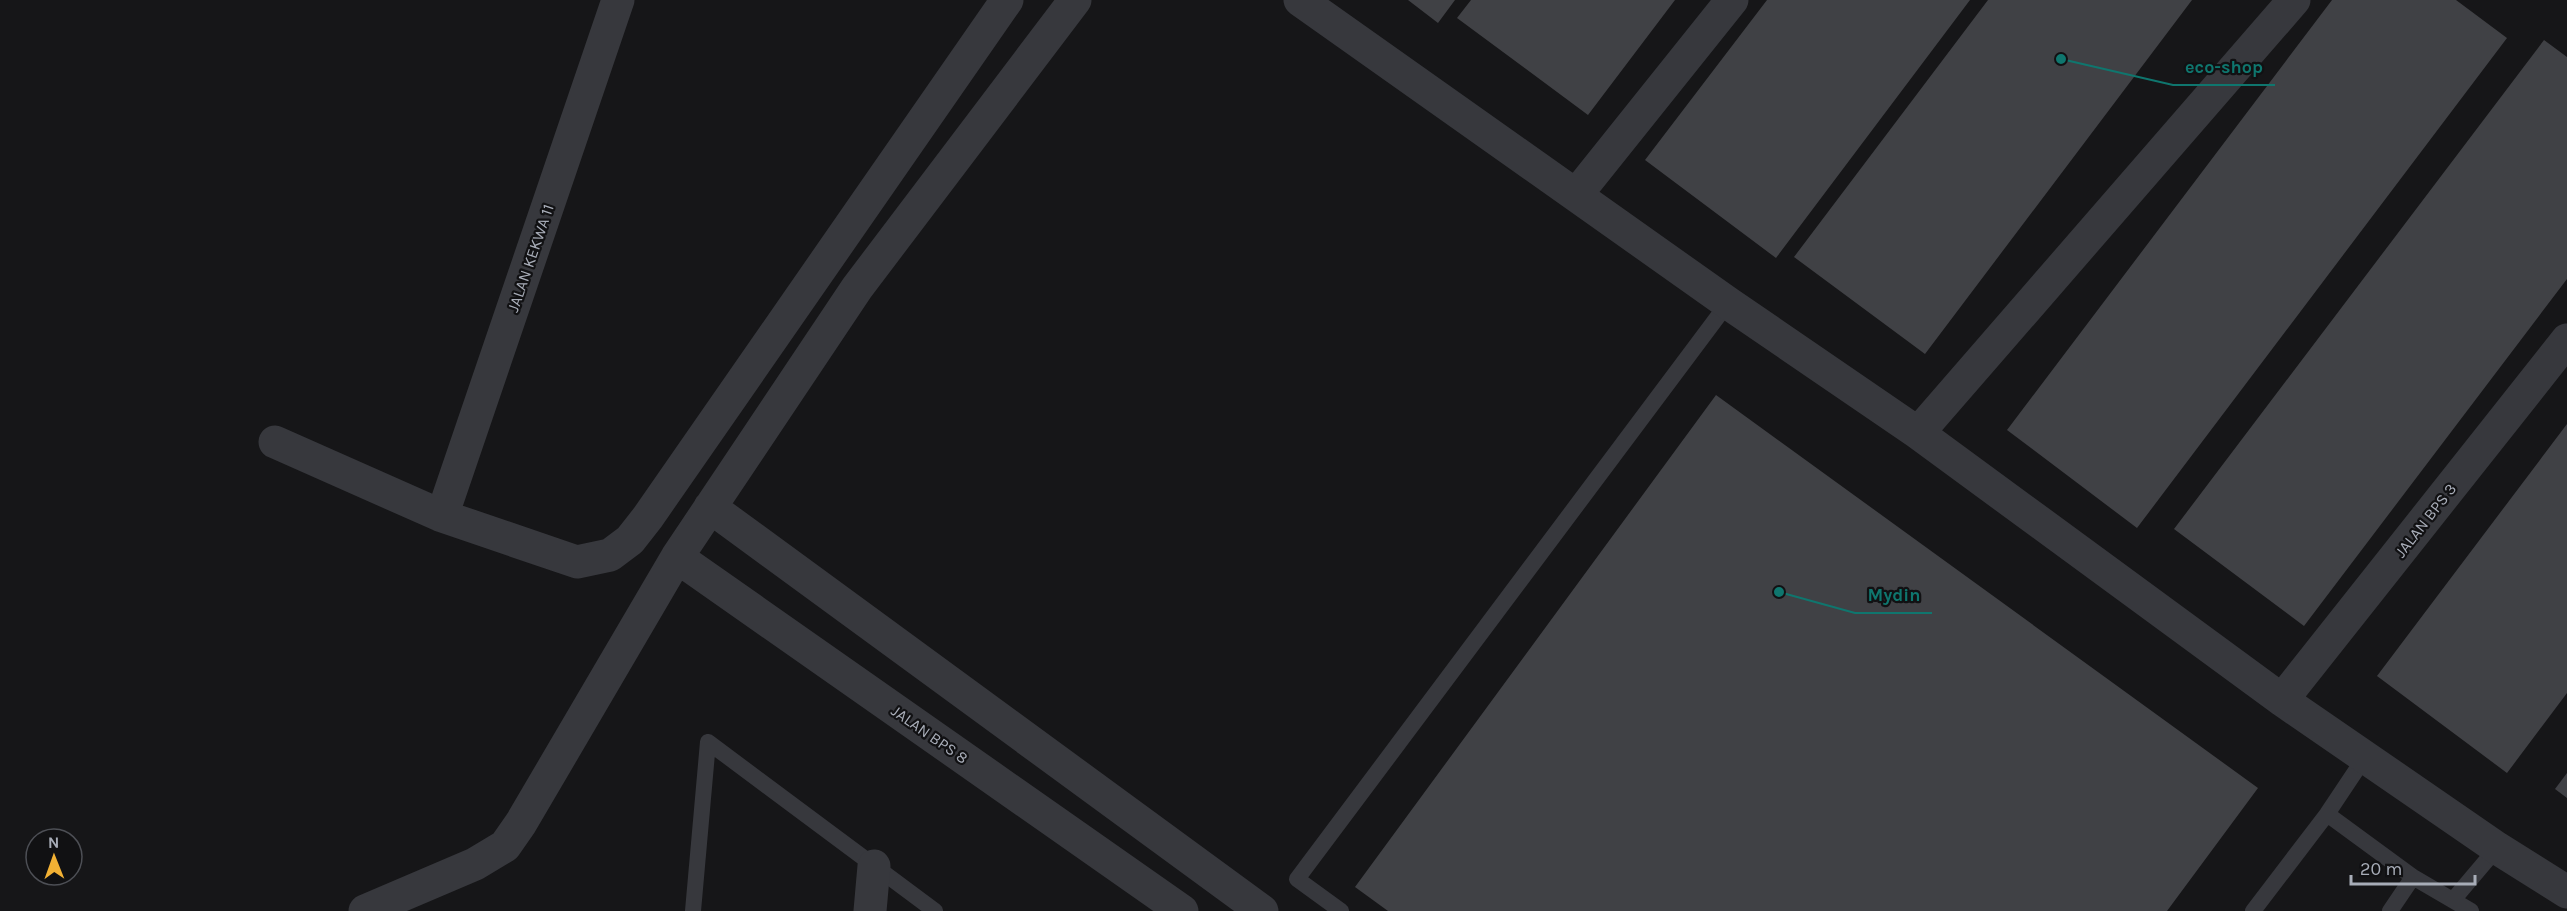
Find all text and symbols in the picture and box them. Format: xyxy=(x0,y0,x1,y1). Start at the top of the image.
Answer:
callout: eco-shop xyxy=(2173,49,2275,85)
text: eco-shop xyxy=(2185,56,2263,78)
street label: JALAN KEKWA 11 xyxy=(503,202,558,315)
street label: JALAN BPS 3 xyxy=(2391,479,2460,561)
callout: Mydin xyxy=(1855,577,1932,613)
text: Mydin xyxy=(1868,584,1920,606)
street label: JALAN BPS 8 xyxy=(888,701,972,768)
north arrow xyxy=(24,827,84,887)
text: N xyxy=(48,833,60,852)
scale bar xyxy=(2351,848,2476,886)
text: 20 m xyxy=(2360,858,2402,880)

